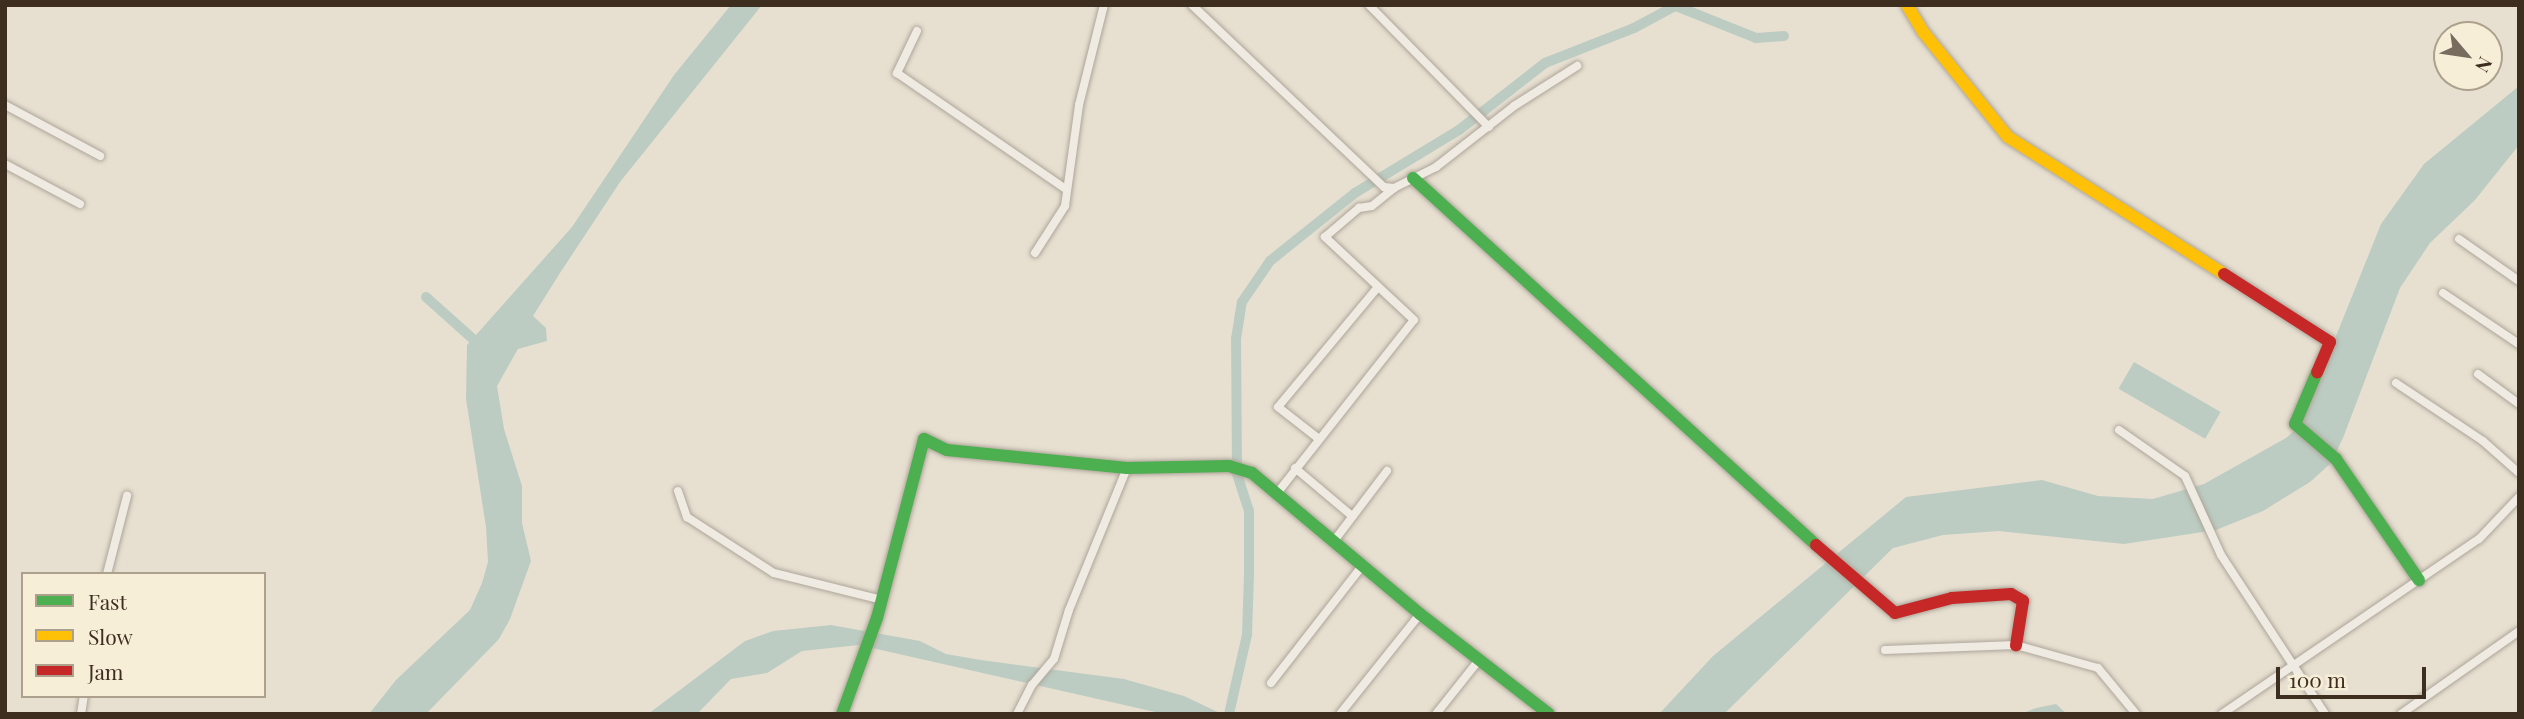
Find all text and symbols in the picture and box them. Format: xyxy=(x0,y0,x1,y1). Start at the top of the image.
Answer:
north arrow xyxy=(2433,21,2503,91)
text: N xyxy=(2470,53,2499,78)
legend xyxy=(21,572,266,698)
text: Fast xyxy=(88,587,127,615)
text: Slow xyxy=(88,622,133,650)
scale bar xyxy=(2279,652,2430,696)
text: Jam xyxy=(88,657,124,685)
text: 100 m xyxy=(2289,665,2346,693)

